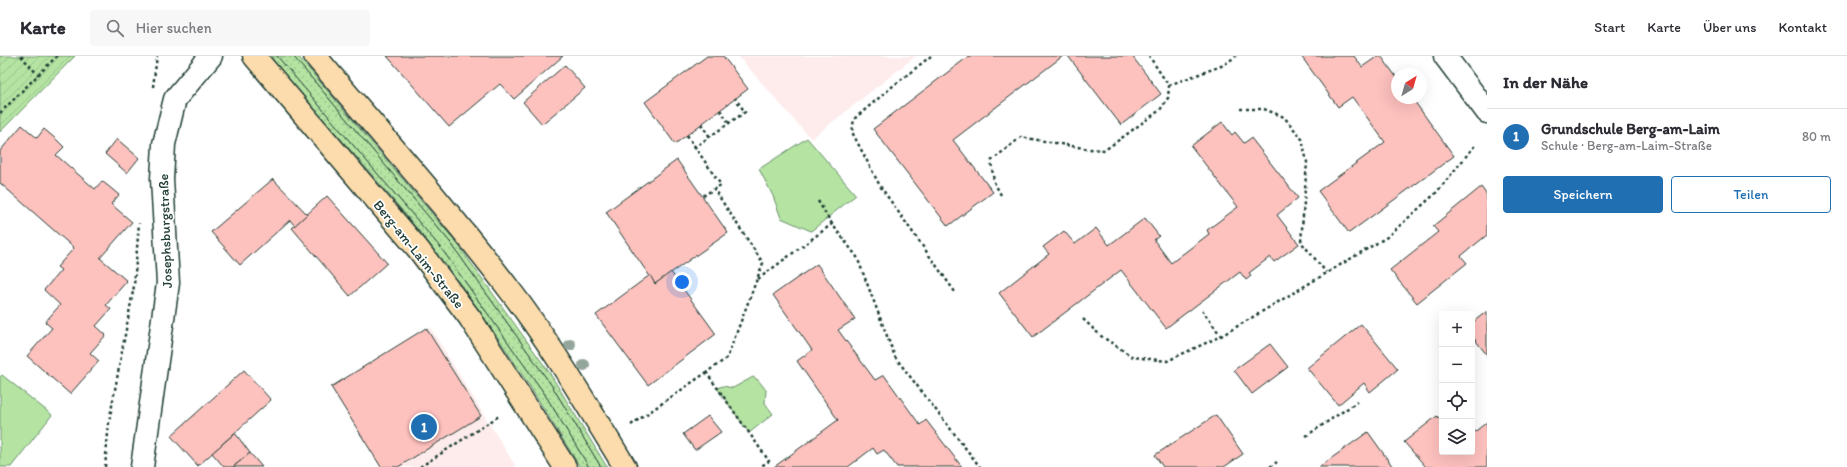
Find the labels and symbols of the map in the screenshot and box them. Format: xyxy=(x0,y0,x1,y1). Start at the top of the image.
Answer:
north arrow xyxy=(1391,68,1427,104)
street label: Josephsburgstraße xyxy=(155,173,176,289)
street label: Berg-am-Laim-Straße xyxy=(370,197,468,312)
your location xyxy=(672,272,692,292)
pin: 1 xyxy=(411,412,437,442)

